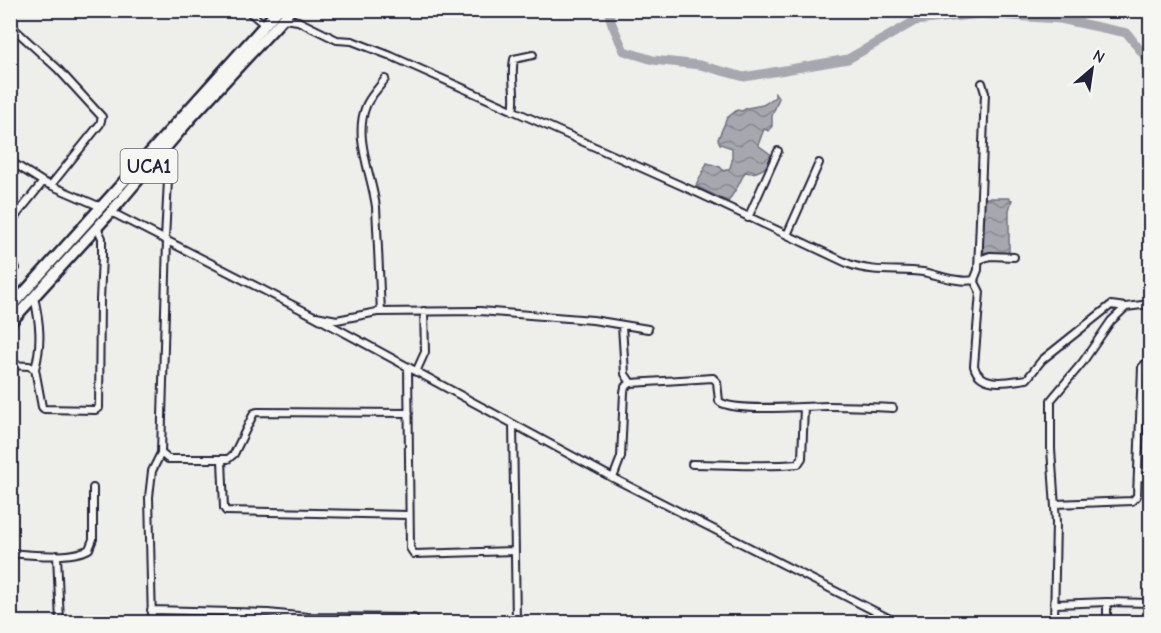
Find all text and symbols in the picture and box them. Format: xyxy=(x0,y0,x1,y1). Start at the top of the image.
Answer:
north arrow xyxy=(1062,39,1122,99)
text: N xyxy=(1090,46,1108,67)
road number: UCA1 xyxy=(120,149,178,183)

